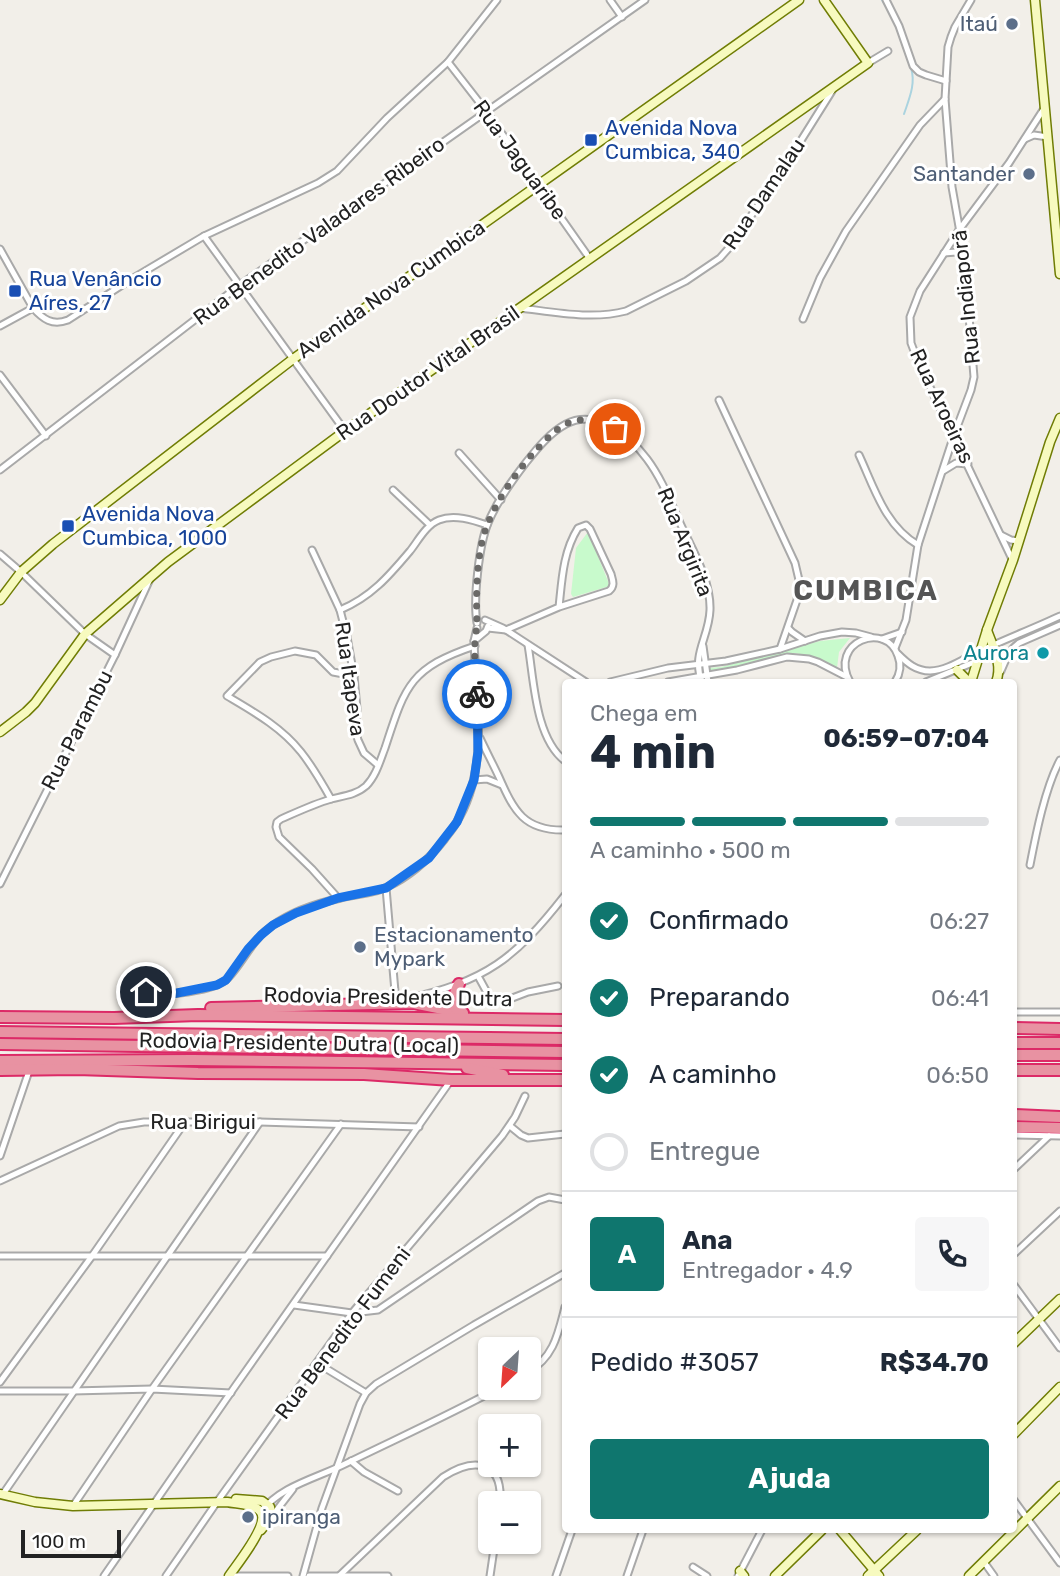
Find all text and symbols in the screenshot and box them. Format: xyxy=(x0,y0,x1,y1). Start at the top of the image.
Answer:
place label: Itaú xyxy=(960,11,998,36)
marker: Itaú xyxy=(1004,16,1020,32)
street label: Rua Jaguaribe xyxy=(469,95,572,225)
place label: Avenida Nova Cumbica, 340 xyxy=(605,115,740,164)
street label: Rua Benedito Valadares Ribeiro xyxy=(188,131,449,330)
marker: Avenida Nova Cumbica, 340 xyxy=(583,132,599,148)
street label: Rua Damalau xyxy=(717,133,810,254)
place label: Santander xyxy=(913,161,1015,186)
marker: Santander xyxy=(1021,166,1037,182)
street label: Avenida Nova Cumbica xyxy=(292,214,490,363)
street label: Rua Indiaporã xyxy=(946,229,985,365)
place label: Rua Venâncio Aíres, 27 xyxy=(29,266,162,315)
marker: Rua Venâncio Aíres, 27 xyxy=(7,283,23,299)
street label: Rua Doutor Vital Brasil xyxy=(331,300,524,445)
street label: Rua Aroeiras xyxy=(905,345,980,467)
pin xyxy=(585,399,645,459)
icon: bag xyxy=(596,410,634,448)
street label: Rua Argirita xyxy=(652,484,719,600)
place label: Avenida Nova Cumbica, 1000 xyxy=(82,501,227,550)
marker: Avenida Nova Cumbica, 1000 xyxy=(60,518,76,534)
district label: CUMBICA xyxy=(793,574,939,607)
street label: Rua Itapeva xyxy=(330,620,371,738)
place label: Aurora xyxy=(963,640,1029,665)
marker: Aurora xyxy=(1035,645,1051,661)
courier xyxy=(442,659,512,729)
street label: Rua Parambu xyxy=(36,666,117,794)
icon: bike xyxy=(458,675,496,713)
text: Chega em xyxy=(590,699,698,727)
text: 06:59–07:04 xyxy=(823,723,989,754)
text: 4 min xyxy=(590,725,716,780)
text: A caminho · 500 m xyxy=(590,836,791,864)
icon: check xyxy=(590,902,628,940)
text: Confirmado xyxy=(649,905,789,936)
text: 06:27 xyxy=(929,907,989,935)
place label: Estacionamento Mypark xyxy=(374,922,534,971)
marker: Estacionamento Mypark xyxy=(352,939,368,955)
pin xyxy=(116,962,176,1022)
icon: home xyxy=(127,973,165,1011)
icon: check xyxy=(590,979,628,1017)
street label: Rodovia Presidente Dutra xyxy=(263,982,513,1011)
text: Preparando xyxy=(649,982,790,1013)
text: 06:41 xyxy=(931,984,989,1012)
street label: Rodovia Presidente Dutra (Local) xyxy=(139,1027,459,1058)
icon: check xyxy=(590,1056,628,1094)
text: A caminho xyxy=(649,1059,777,1090)
text: 06:50 xyxy=(926,1061,989,1089)
street label: Rua Birigui xyxy=(150,1109,256,1134)
text: Entregue xyxy=(649,1136,760,1167)
button: phone xyxy=(915,1217,989,1291)
text: Ana xyxy=(682,1225,733,1256)
text: A xyxy=(618,1239,636,1270)
street label: Rua Benedito Fumeni xyxy=(270,1242,416,1424)
text: Entregador · 4.9 xyxy=(682,1256,853,1284)
north arrow xyxy=(478,1337,541,1400)
map controls xyxy=(478,1337,541,1554)
text: Pedido #3057 xyxy=(590,1347,759,1378)
text: R$34.70 xyxy=(880,1347,989,1378)
button: + xyxy=(478,1414,541,1477)
button: Ajuda xyxy=(590,1439,989,1519)
button: − xyxy=(478,1491,541,1554)
place label: ipiranga xyxy=(262,1504,341,1529)
marker: ipiranga xyxy=(240,1509,256,1525)
scale bar xyxy=(21,1527,121,1559)
text: 100 m xyxy=(32,1530,86,1553)

